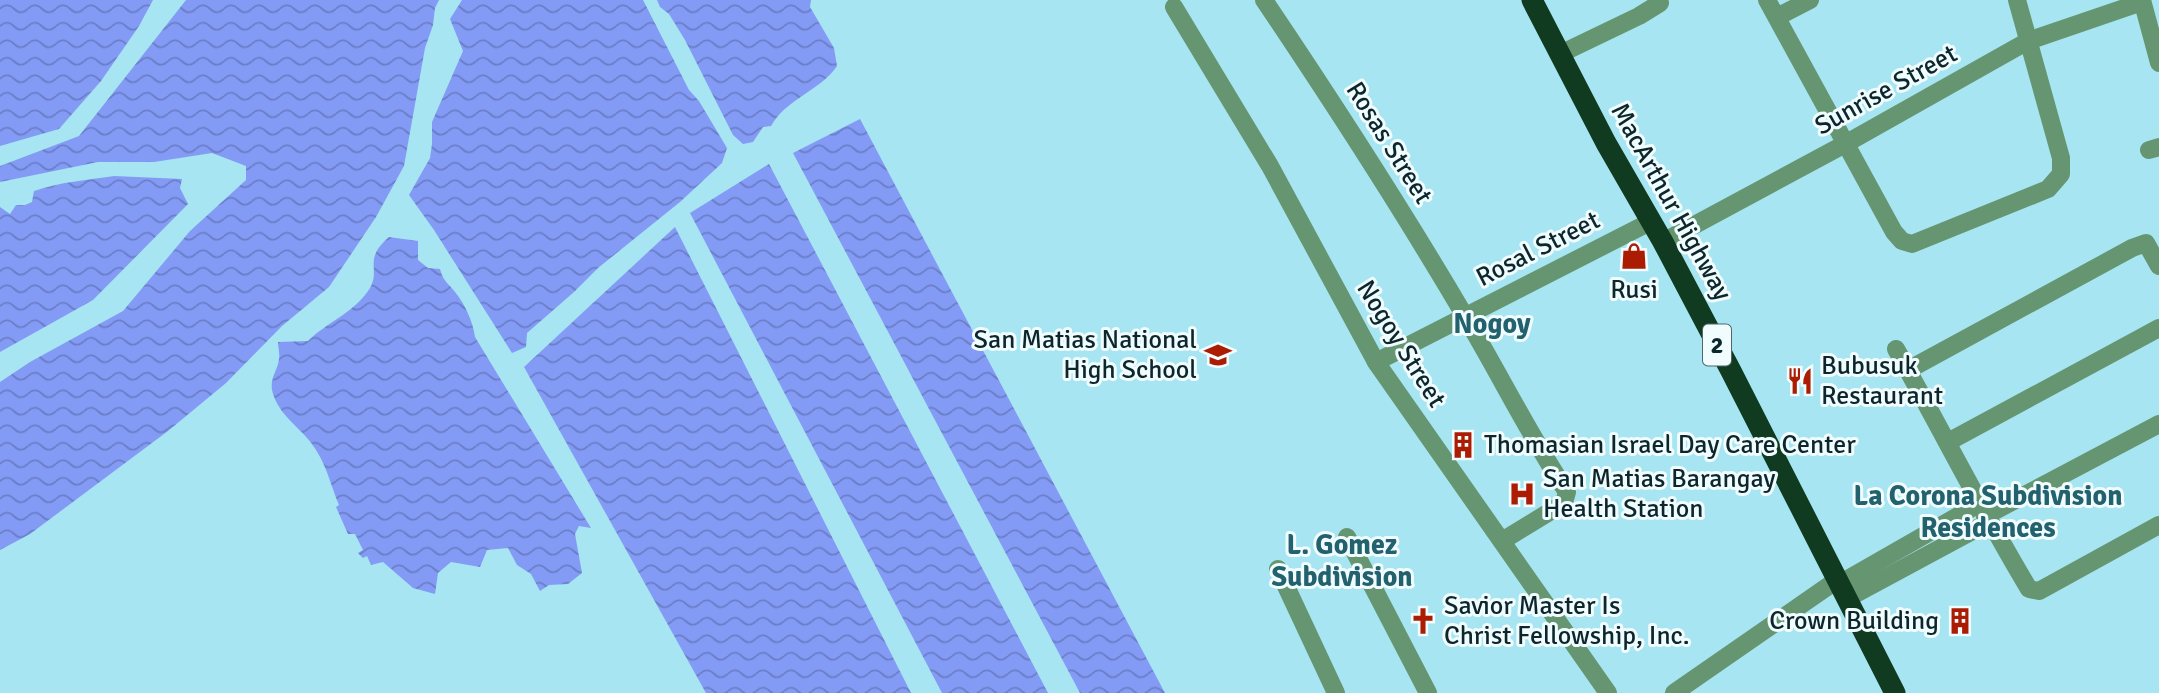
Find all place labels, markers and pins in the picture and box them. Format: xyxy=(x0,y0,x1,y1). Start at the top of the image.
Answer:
shop icon: Rusi xyxy=(1619,241,1649,271)
place label: Rusi xyxy=(1610,274,1658,306)
place label: San Matias National High School xyxy=(974,324,1197,386)
school or university icon: San Matias National High School xyxy=(1203,340,1233,370)
place label: Bubusuk Restaurant xyxy=(1821,350,1943,412)
restaurant icon: Bubusuk Restaurant xyxy=(1785,366,1815,396)
place label: Thomasian Israel Day Care Center xyxy=(1484,429,1856,461)
building icon: Thomasian Israel Day Care Center xyxy=(1448,430,1478,460)
place label: San Matias Barangay Health Station xyxy=(1543,463,1775,525)
hospital icon: San Matias Barangay Health Station xyxy=(1507,479,1537,509)
place label: Savior Master Is Christ Fellowship, Inc. xyxy=(1444,590,1690,652)
place label: Crown Building xyxy=(1769,605,1939,637)
church icon: Savior Master Is Christ Fellowship, Inc. xyxy=(1408,606,1438,636)
building icon: Crown Building xyxy=(1945,606,1975,636)

